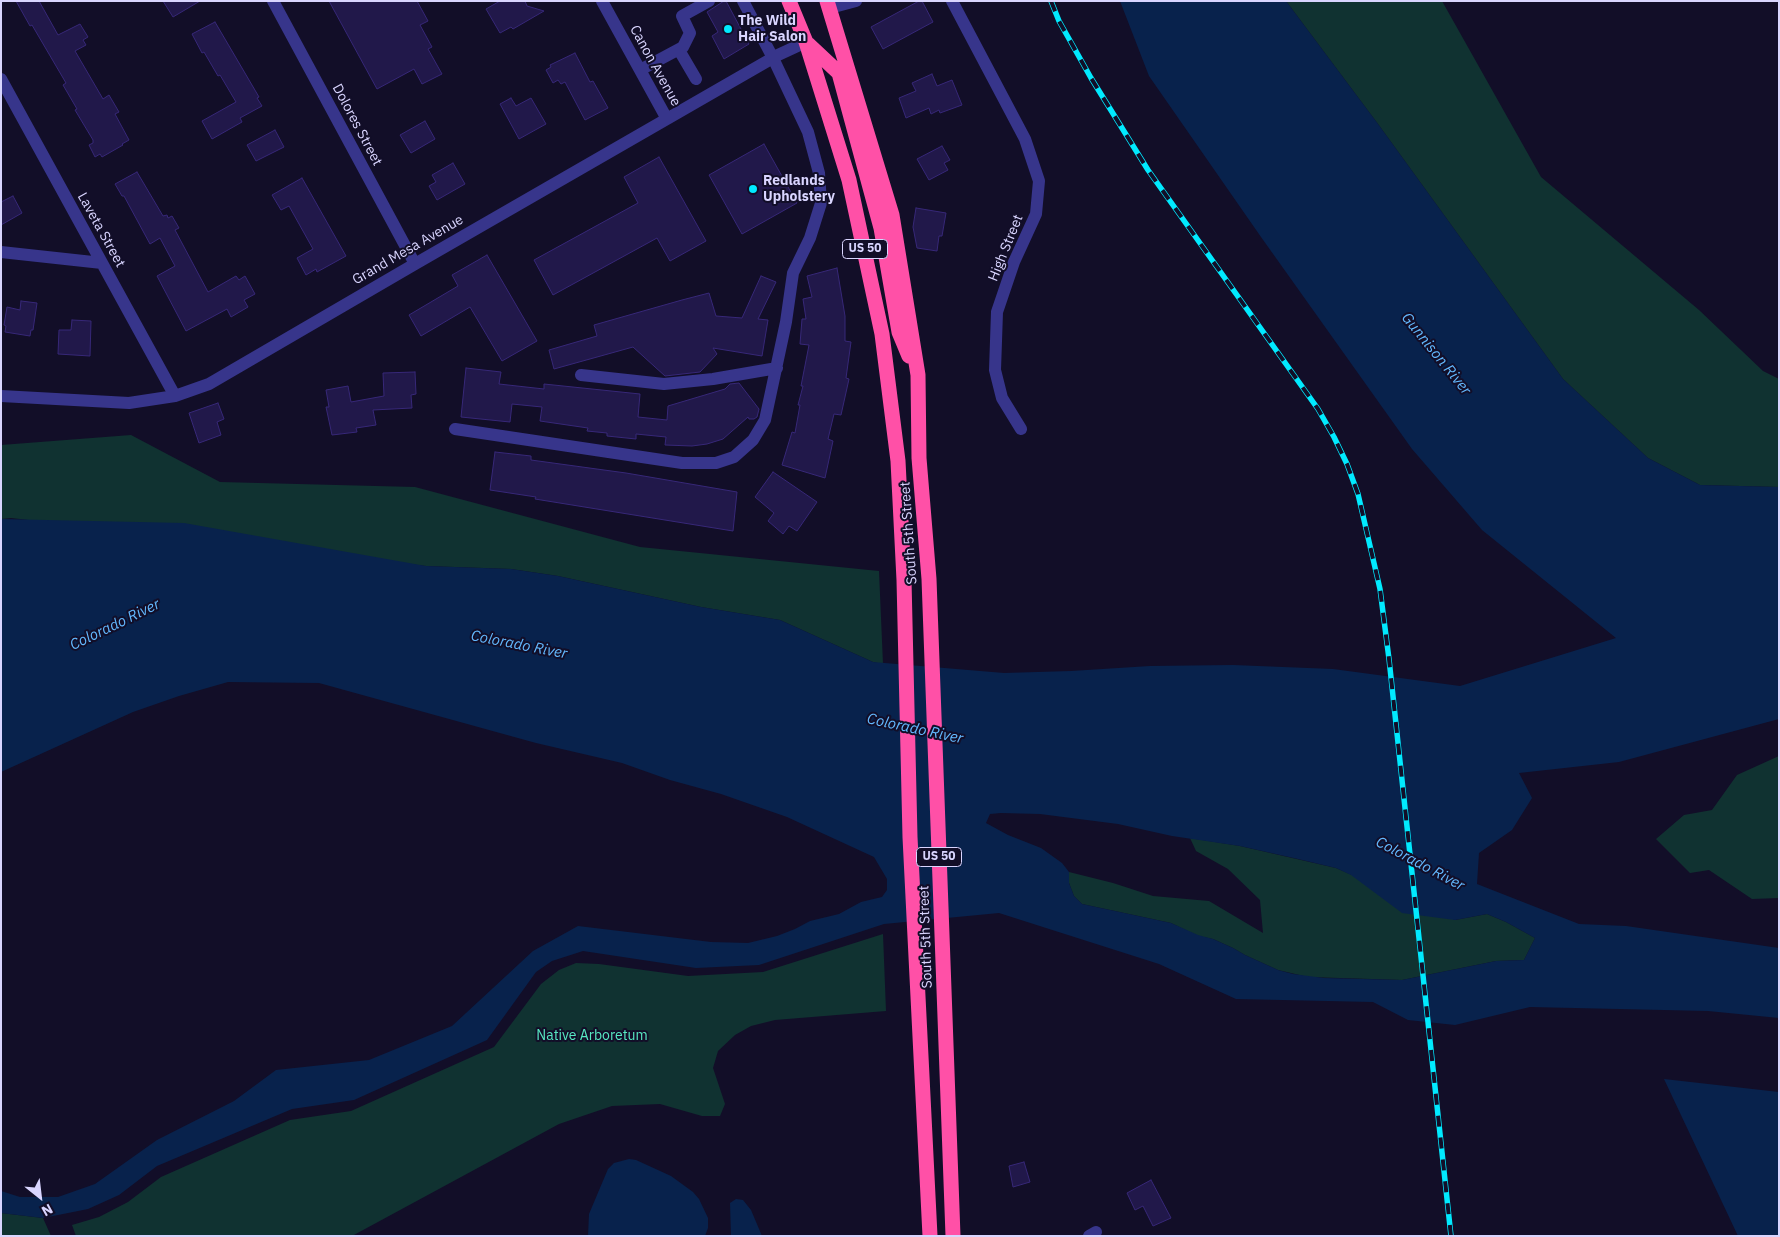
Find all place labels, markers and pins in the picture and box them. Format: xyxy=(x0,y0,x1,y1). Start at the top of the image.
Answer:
place label: The Wild Hair Salon xyxy=(738,13,806,46)
marker: The Wild Hair Salon xyxy=(722,23,734,35)
place label: Redlands Upholstery xyxy=(763,173,835,206)
marker: Redlands Upholstery xyxy=(747,183,759,195)

